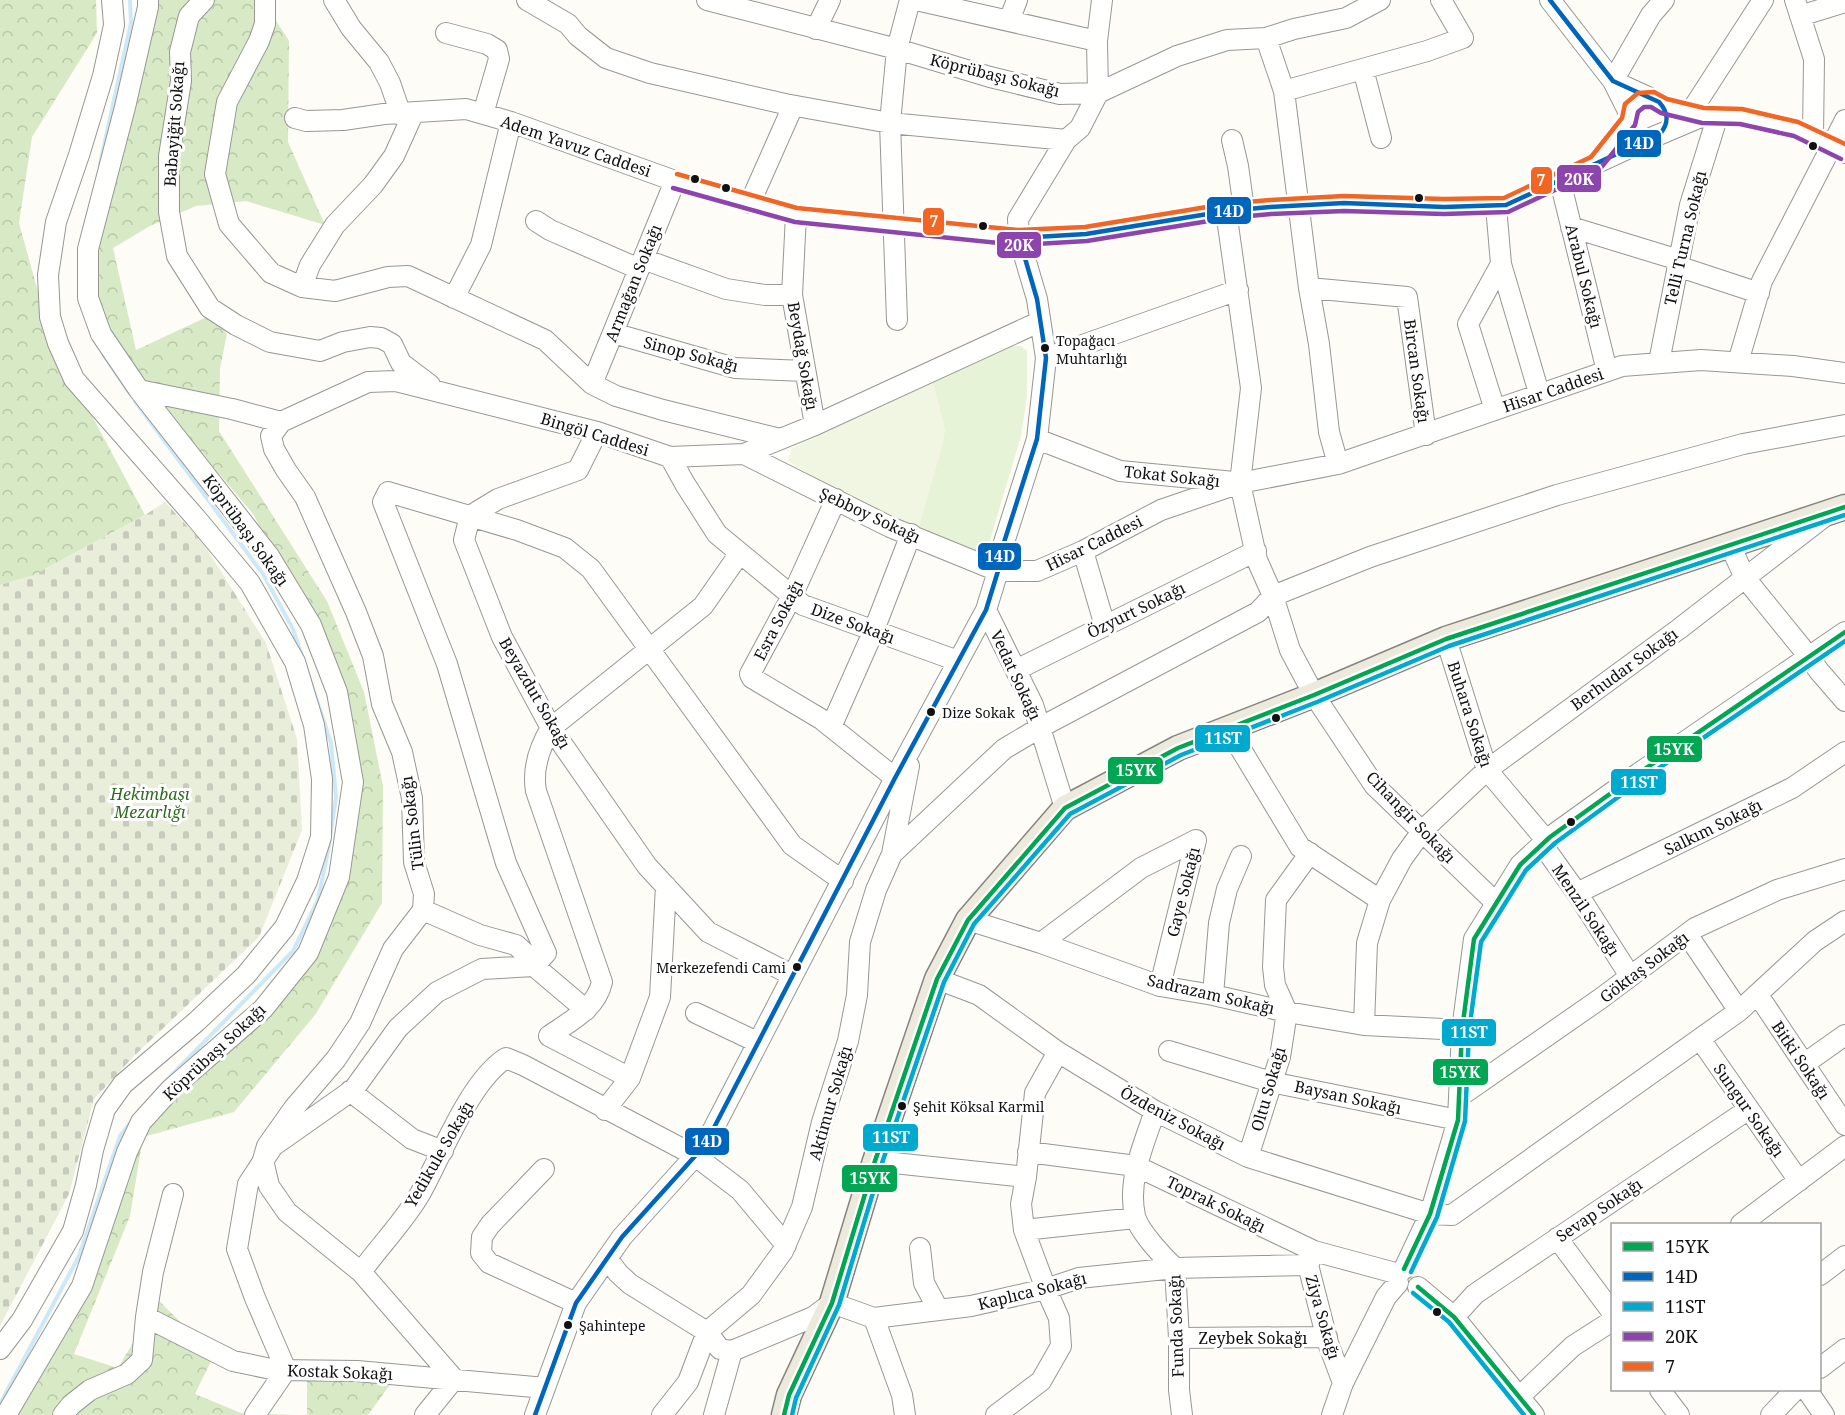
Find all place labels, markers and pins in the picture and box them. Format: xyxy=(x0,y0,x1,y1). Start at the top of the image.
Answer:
unlabelled marker xyxy=(1807,140,1819,152)
unlabelled marker xyxy=(689,173,701,185)
unlabelled marker xyxy=(720,182,732,194)
unlabelled marker xyxy=(1413,192,1425,204)
unlabelled marker xyxy=(977,220,989,232)
place label: Topağacı Muhtarlığı xyxy=(1056,331,1128,368)
marker: Topağacı Muhtarlığı xyxy=(1039,342,1051,354)
place label: Dize Sokak xyxy=(942,703,1016,722)
marker: Dize Sokak xyxy=(925,706,937,718)
unlabelled marker xyxy=(1270,712,1282,724)
unlabelled marker xyxy=(1565,816,1577,828)
place label: Merkezefendi Cami xyxy=(656,958,787,977)
marker: Merkezefendi Cami xyxy=(791,961,803,973)
place label: Şehit Köksal Karmil xyxy=(913,1097,1045,1116)
marker: Şehit Köksal Karmil xyxy=(896,1100,908,1112)
unlabelled marker xyxy=(1431,1306,1443,1318)
place label: Şahintepe xyxy=(579,1316,645,1335)
marker: Şahintepe xyxy=(562,1319,574,1331)

